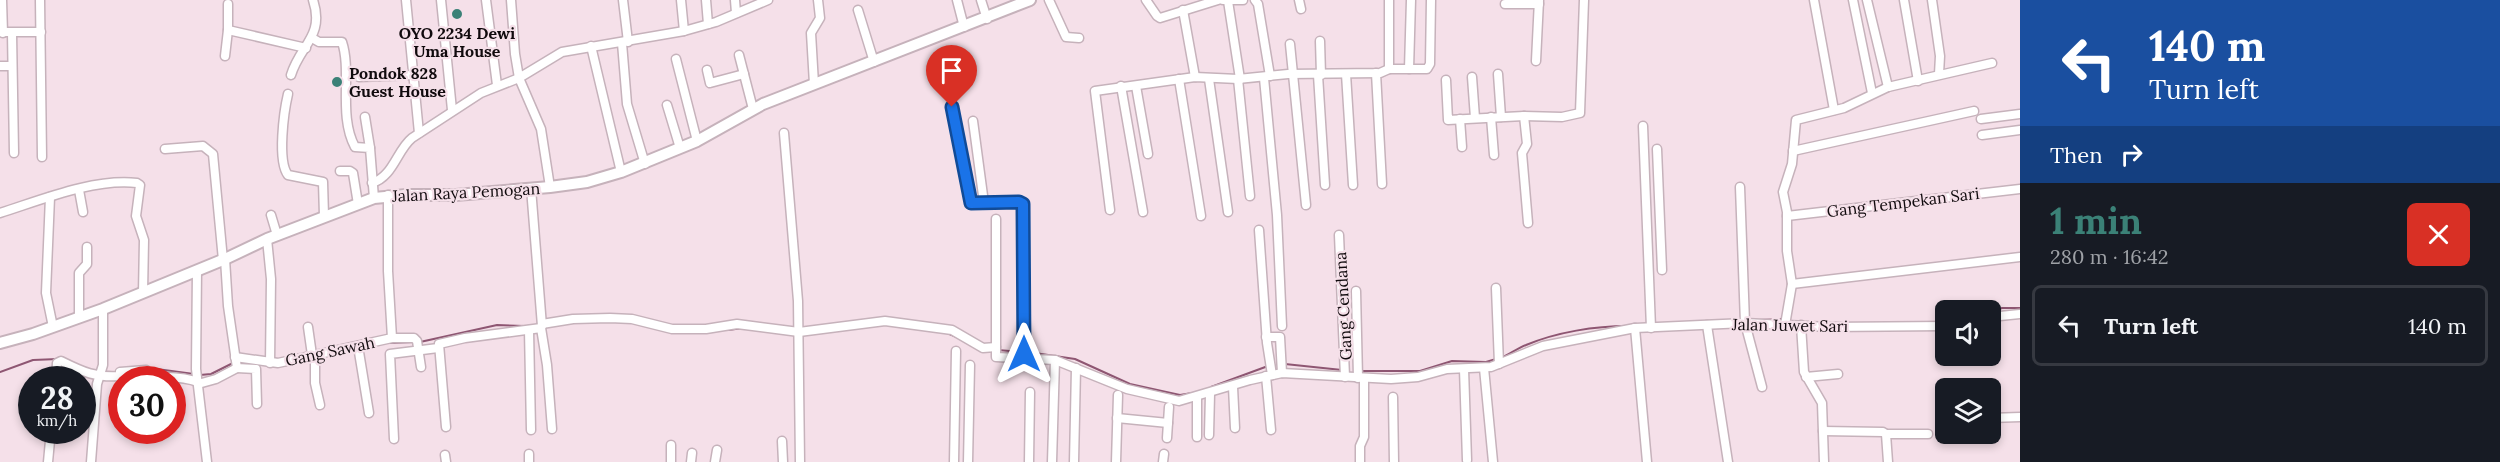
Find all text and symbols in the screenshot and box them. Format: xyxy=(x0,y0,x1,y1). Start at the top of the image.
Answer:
marker: OYO 2234 Dewi Uma House xyxy=(450,7,464,21)
text: 140 m xyxy=(2149,19,2265,73)
place label: OYO 2234 Dewi Uma House xyxy=(399,23,515,61)
icon: left xyxy=(2050,24,2128,102)
pin xyxy=(926,45,977,107)
icon: arrive xyxy=(935,54,968,87)
place label: Pondok 828 Guest House xyxy=(349,63,446,101)
text: Turn left xyxy=(2149,72,2259,106)
marker: Pondok 828 Guest House xyxy=(330,75,344,89)
icon: right xyxy=(2115,138,2148,171)
text: Then xyxy=(2050,141,2103,169)
street label: Jalan Raya Pemogan xyxy=(390,178,541,206)
street label: Gang Tempekan Sari xyxy=(1826,183,1980,221)
text: 1 min xyxy=(2050,198,2142,244)
button: close xyxy=(2407,203,2470,266)
text: 280 m · 16:42 xyxy=(2050,244,2168,269)
street label: Gang Cendana xyxy=(1330,251,1356,361)
map controls xyxy=(1935,300,2001,444)
button: sound xyxy=(1935,300,2001,366)
icon: left xyxy=(2053,309,2086,342)
text: Turn left xyxy=(2104,312,2198,340)
text: 140 m xyxy=(2408,312,2467,340)
street label: Jalan Juwet Sari xyxy=(1731,314,1848,336)
position arrow xyxy=(992,322,1056,386)
street label: Gang Sawah xyxy=(284,332,377,370)
speed limit sign: 30 xyxy=(108,366,186,444)
button: layers xyxy=(1935,378,2001,444)
text: 28 xyxy=(40,379,74,417)
text: km/h xyxy=(37,411,77,430)

